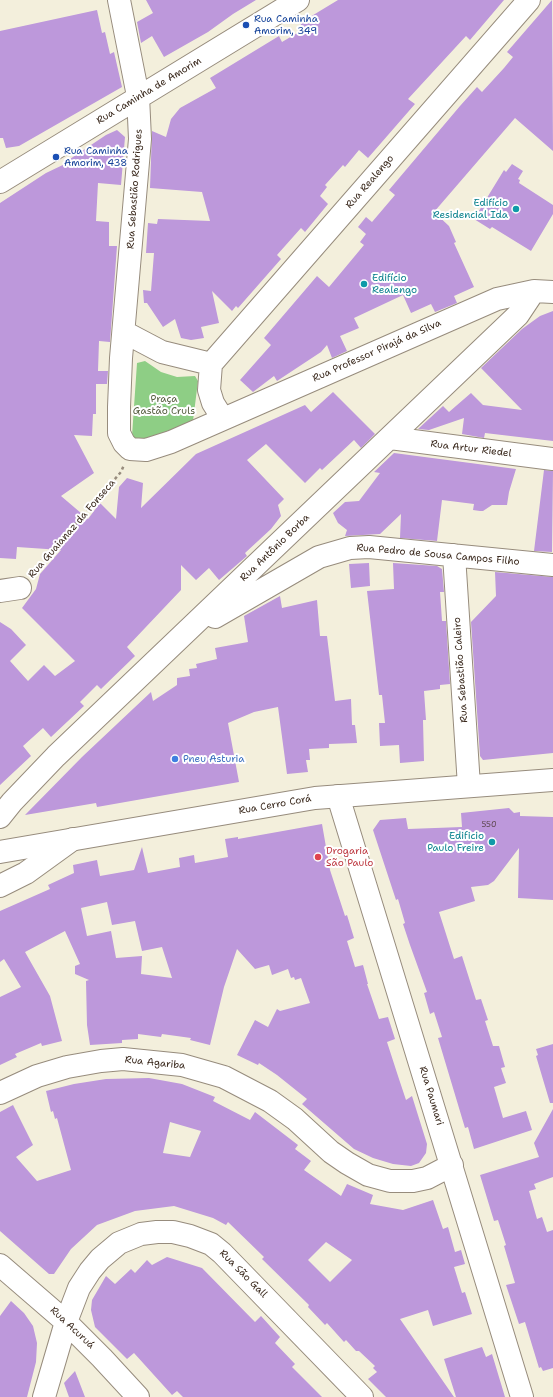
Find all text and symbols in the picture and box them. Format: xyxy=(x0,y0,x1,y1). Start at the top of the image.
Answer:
place label: Rua Caminha Amorim, 349 xyxy=(254,13,318,36)
marker: Rua Caminha Amorim, 349 xyxy=(241,20,251,30)
street label: Rua Caminha de Amorim xyxy=(94,55,204,127)
street label: Rua Sebastião Rodrigues xyxy=(125,129,145,249)
place label: Rua Caminha Amorim, 438 xyxy=(64,145,128,168)
marker: Rua Caminha Amorim, 438 xyxy=(51,152,61,162)
street label: Rua Realengo xyxy=(343,153,397,211)
place label: Edifício Residencial Ida xyxy=(433,197,508,220)
marker: Edifício Residencial Ida xyxy=(511,204,521,214)
place label: Edifício Realengo xyxy=(372,272,417,296)
marker: Edifício Realengo xyxy=(359,279,369,289)
street label: Rua Professor Pirajá da Silva xyxy=(311,317,443,385)
park label: Praça Gastão Cruls xyxy=(133,393,195,416)
street label: Rua Artur Riedel xyxy=(430,438,512,460)
street label: Rua Guaianaz da Fonseca xyxy=(26,477,118,581)
street label: Rua Antônio Borba xyxy=(238,512,312,584)
street label: Rua Pedro de Sousa Campos Filho xyxy=(356,542,520,568)
street label: Rua Sebastião Caleiro xyxy=(451,617,471,723)
place label: Pneu Asturia xyxy=(183,753,244,765)
marker: Pneu Asturia xyxy=(170,754,180,764)
street label: Rua Cerro Corá xyxy=(238,793,312,817)
house number: 550 xyxy=(481,820,497,830)
place label: Edificio Paulo Freire xyxy=(427,830,484,854)
marker: Edificio Paulo Freire xyxy=(487,837,497,847)
place label: Drogaria São Paulo xyxy=(326,845,373,868)
marker: Drogaria São Paulo xyxy=(313,852,323,862)
street label: Rua Agariba xyxy=(124,1054,186,1072)
street label: Rua Paumari xyxy=(416,1065,446,1127)
street label: Rua São Gall xyxy=(217,1248,269,1300)
street label: Rua Acuruá xyxy=(47,1304,97,1352)

